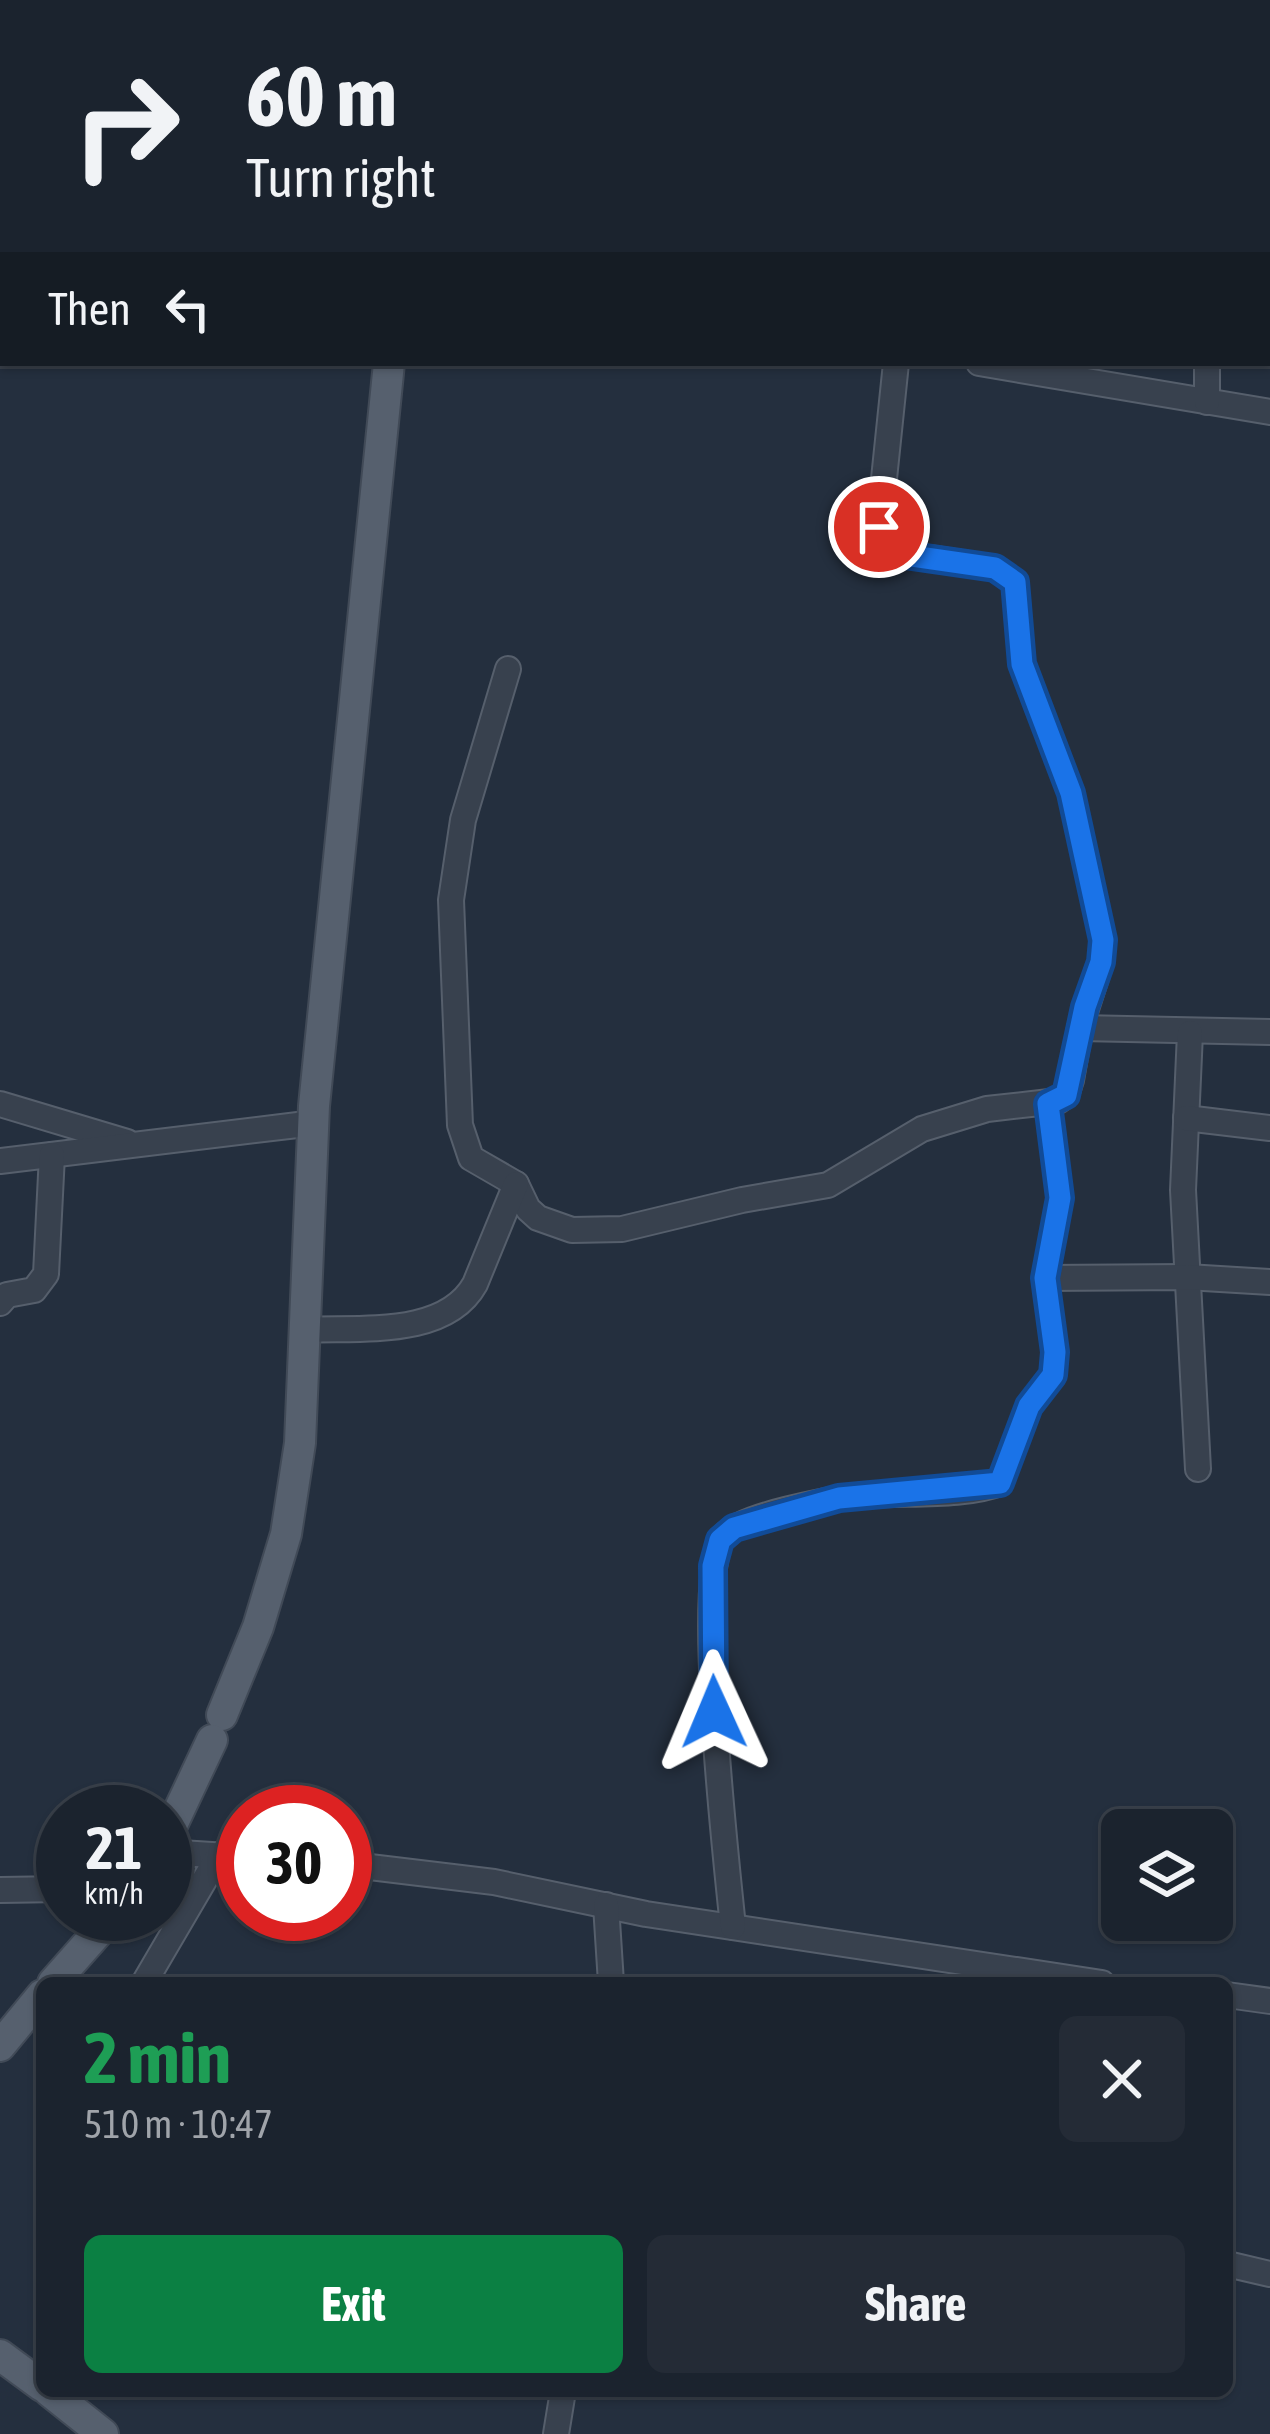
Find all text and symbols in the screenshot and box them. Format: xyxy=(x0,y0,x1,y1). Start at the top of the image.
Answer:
icon: right xyxy=(48,48,204,204)
text: 60 m xyxy=(246,48,397,144)
text: Turn right xyxy=(246,147,436,208)
icon: left xyxy=(155,276,221,342)
text: Then xyxy=(48,283,131,335)
pin xyxy=(828,476,930,578)
icon: arrive xyxy=(846,494,912,560)
position arrow xyxy=(651,1649,777,1775)
speed limit sign: 30 xyxy=(216,1785,372,1941)
map controls xyxy=(1101,1809,1233,1941)
button: layers xyxy=(1101,1809,1233,1941)
text: 21 xyxy=(86,1813,142,1882)
text: km/h xyxy=(84,1876,144,1910)
text: 2 min xyxy=(84,2016,231,2098)
button: close xyxy=(1059,2016,1185,2142)
text: 510 m · 10:47 xyxy=(84,2102,273,2146)
button: Exit xyxy=(84,2235,623,2373)
button: Share xyxy=(647,2235,1185,2373)

